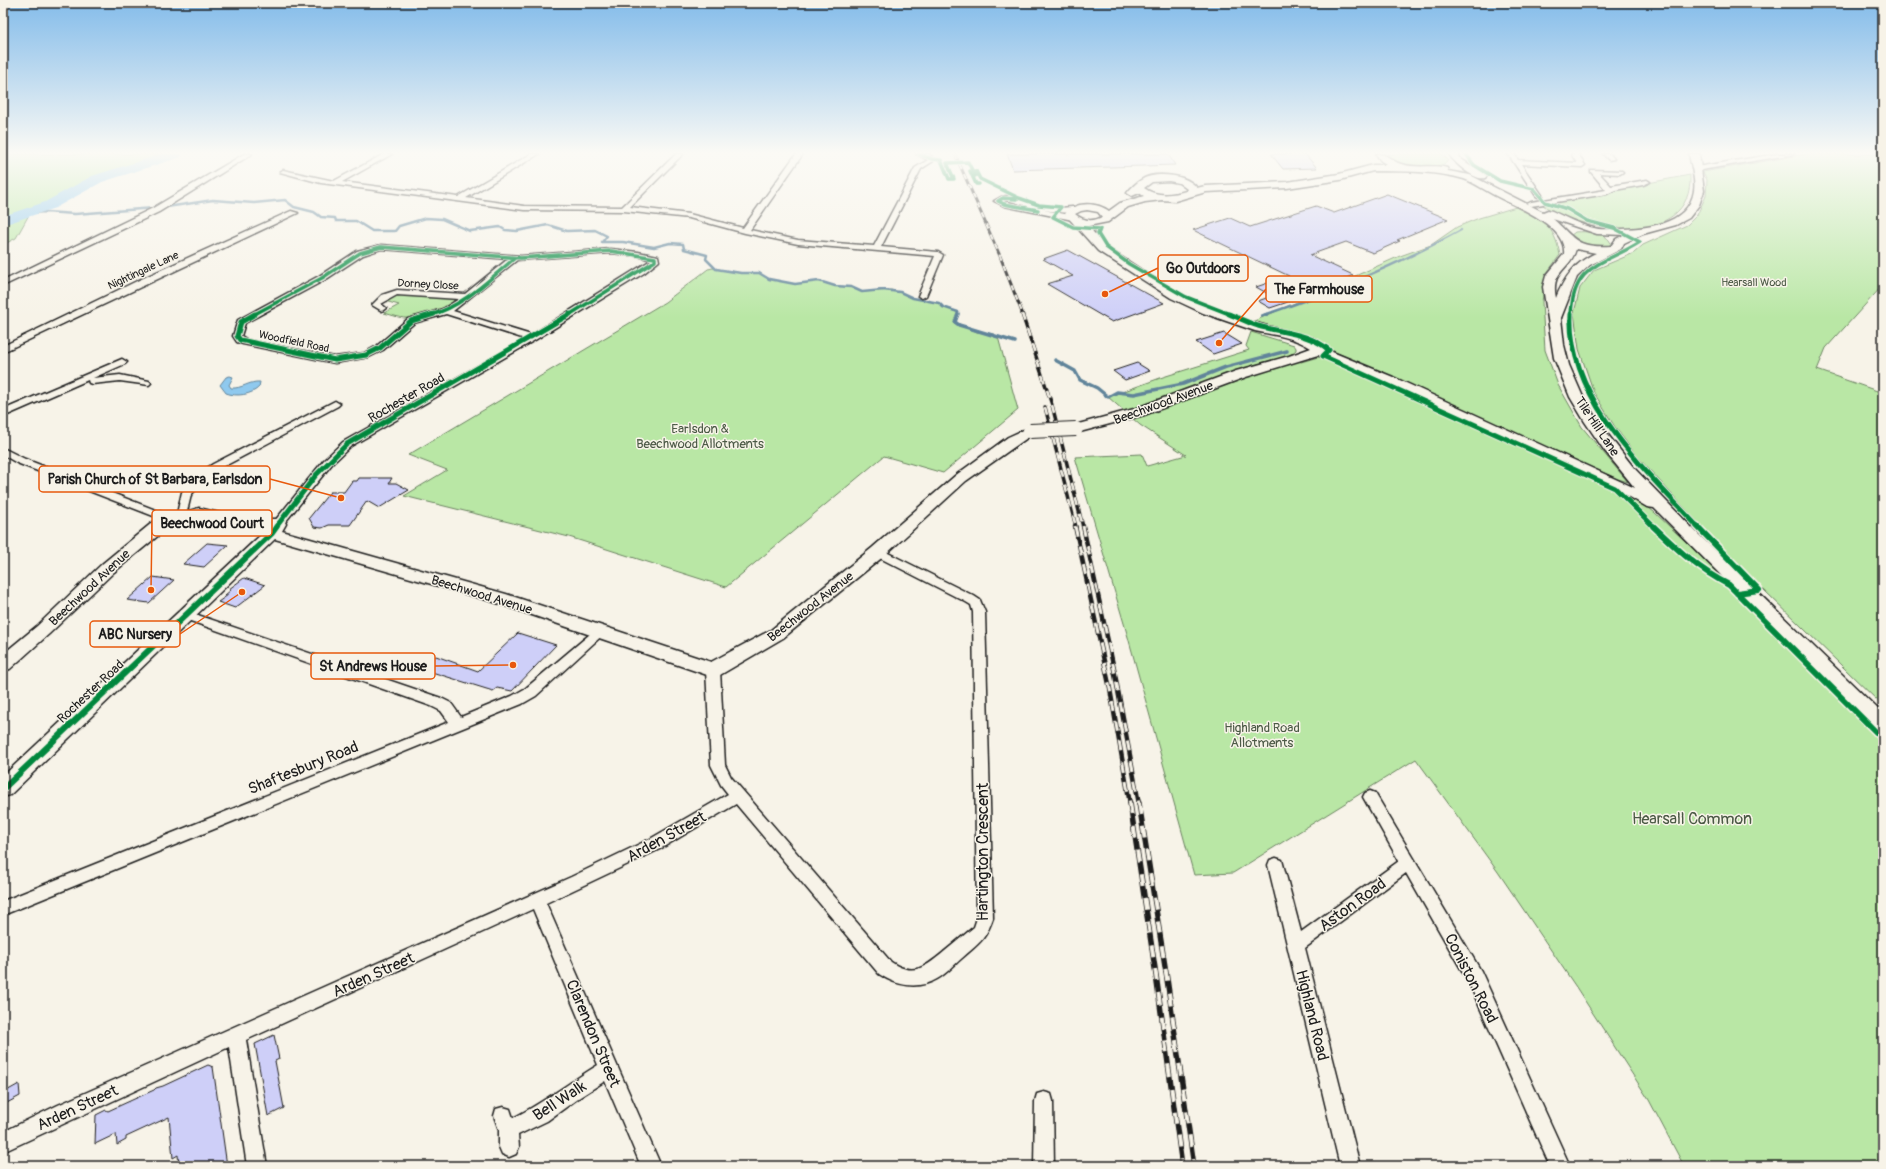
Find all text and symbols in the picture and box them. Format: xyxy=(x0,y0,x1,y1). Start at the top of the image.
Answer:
street label: Nightingale Lane xyxy=(106,248,181,292)
callout: Go Outdoors xyxy=(1158,255,1248,281)
text: Go Outdoors xyxy=(1166,260,1241,277)
street label: Dorney Close xyxy=(397,276,459,293)
callout: The Farmhouse xyxy=(1266,276,1372,302)
park label: Hearsall Wood xyxy=(1721,276,1787,289)
text: The Farmhouse xyxy=(1273,281,1365,298)
street label: Woodfield Road xyxy=(258,328,330,355)
street label: Rochester Road xyxy=(365,370,448,426)
street label: Beechwood Avenue xyxy=(1111,377,1216,428)
street label: Tile Hill Lane xyxy=(1571,394,1623,460)
park label: Earlsdon & Beechwood Allotments xyxy=(636,421,764,452)
callout: Parish Church of St Barbara, Earlsdon xyxy=(39,466,270,492)
text: Parish Church of St Barbara, Earlsdon xyxy=(48,471,263,488)
callout: Beechwood Court xyxy=(152,510,272,536)
text: Beechwood Court xyxy=(160,515,264,532)
street label: Beechwood Avenue xyxy=(46,546,134,629)
street label: Beechwood Avenue xyxy=(764,568,857,645)
street label: Beechwood Avenue xyxy=(429,572,535,618)
callout: ABC Nursery xyxy=(90,621,180,647)
text: ABC Nursery xyxy=(98,626,172,643)
callout: St Andrews House xyxy=(311,653,435,679)
street label: Rochester Road xyxy=(54,657,127,727)
text: St Andrews House xyxy=(319,658,428,675)
park label: Highland Road Allotments xyxy=(1224,720,1300,751)
street label: Shaftesbury Road xyxy=(245,737,362,799)
street label: Hartington Crescent xyxy=(973,782,993,921)
street label: Arden Street xyxy=(623,807,710,867)
park label: Hearsall Common xyxy=(1632,809,1752,829)
street label: Aston Road xyxy=(1315,874,1390,936)
street label: Coniston Road xyxy=(1440,930,1502,1027)
street label: Arden Street xyxy=(329,948,418,1002)
street label: Highland Road xyxy=(1291,968,1333,1063)
street label: Clarendon Street xyxy=(561,977,625,1091)
street label: Bell Walk xyxy=(529,1076,590,1125)
street label: Arden Street xyxy=(34,1080,122,1135)

